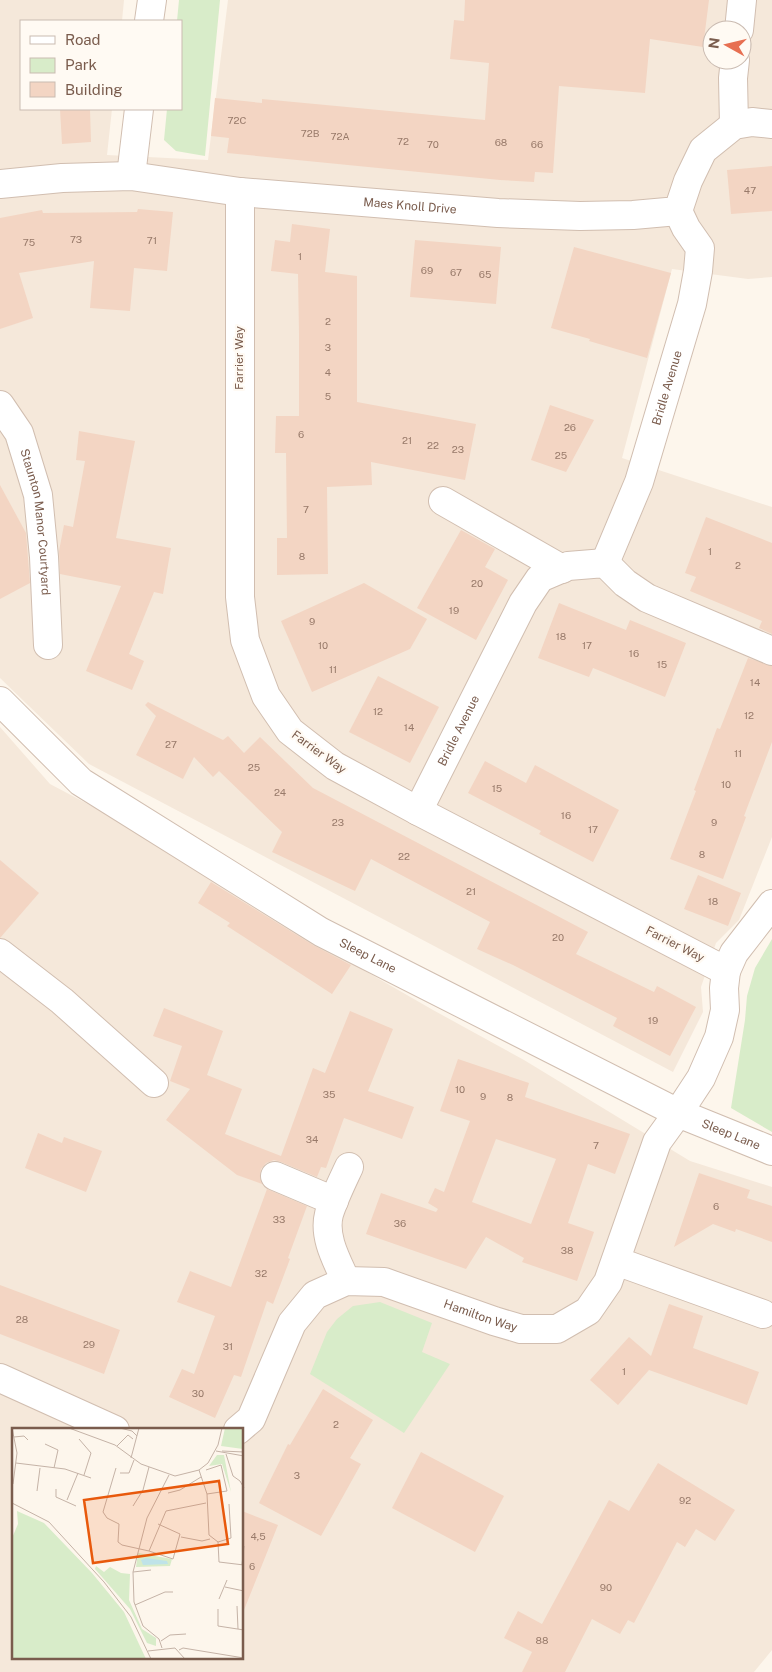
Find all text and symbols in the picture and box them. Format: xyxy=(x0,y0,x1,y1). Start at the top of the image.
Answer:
legend xyxy=(20,20,182,110)
north arrow xyxy=(702,20,752,70)
text: Road xyxy=(65,31,101,48)
text: N xyxy=(705,37,723,50)
text: Park xyxy=(65,56,97,73)
text: Building xyxy=(65,81,123,98)
house number: 72C xyxy=(228,114,247,126)
house number: 72B xyxy=(301,127,320,139)
house number: 72A xyxy=(330,130,350,142)
house number: 72 xyxy=(397,135,409,147)
house number: 68 xyxy=(495,136,507,148)
house number: 70 xyxy=(427,138,439,150)
house number: 66 xyxy=(531,138,543,150)
house number: 47 xyxy=(744,184,756,196)
street label: Maes Knoll Drive xyxy=(363,195,457,217)
house number: 73 xyxy=(70,233,82,245)
house number: 71 xyxy=(147,234,157,246)
house number: 75 xyxy=(23,236,35,248)
house number: 1 xyxy=(298,250,302,262)
house number: 69 xyxy=(421,264,433,276)
house number: 67 xyxy=(450,266,462,278)
house number: 65 xyxy=(479,268,491,280)
house number: 2 xyxy=(325,315,331,327)
street label: Farrier Way xyxy=(232,325,246,390)
house number: 3 xyxy=(325,341,331,353)
street label: Bridle Avenue xyxy=(649,349,685,427)
house number: 4 xyxy=(325,366,331,378)
house number: 5 xyxy=(325,390,331,402)
house number: 26 xyxy=(564,421,576,433)
house number: 6 xyxy=(298,428,304,440)
house number: 21 xyxy=(402,434,412,446)
house number: 22 xyxy=(427,439,439,451)
house number: 23 xyxy=(452,443,464,455)
street label: Staunton Manor Courtyard xyxy=(17,447,53,596)
house number: 25 xyxy=(555,449,567,461)
house number: 7 xyxy=(303,503,309,515)
house number: 1 xyxy=(708,545,712,557)
house number: 8 xyxy=(299,550,305,562)
house number: 2 xyxy=(735,559,741,571)
house number: 20 xyxy=(471,577,483,589)
house number: 19 xyxy=(449,604,459,616)
house number: 9 xyxy=(309,615,315,627)
house number: 18 xyxy=(556,630,566,642)
house number: 10 xyxy=(318,639,328,651)
house number: 17 xyxy=(582,639,592,651)
house number: 16 xyxy=(629,647,639,659)
house number: 15 xyxy=(657,658,667,670)
house number: 11 xyxy=(329,663,337,675)
house number: 14 xyxy=(750,676,760,688)
street label: Bridle Avenue xyxy=(435,693,482,768)
house number: 12 xyxy=(373,705,383,717)
house number: 12 xyxy=(744,709,754,721)
house number: 14 xyxy=(404,721,414,733)
street label: Farrier Way xyxy=(289,728,349,777)
house number: 27 xyxy=(165,738,177,750)
house number: 11 xyxy=(734,747,742,759)
house number: 25 xyxy=(248,761,260,773)
house number: 10 xyxy=(721,778,731,790)
house number: 15 xyxy=(492,782,502,794)
house number: 24 xyxy=(274,786,286,798)
house number: 16 xyxy=(561,809,571,821)
house number: 23 xyxy=(332,816,344,828)
house number: 9 xyxy=(711,816,717,828)
house number: 17 xyxy=(588,823,598,835)
house number: 8 xyxy=(699,848,705,860)
house number: 22 xyxy=(398,850,410,862)
house number: 21 xyxy=(466,885,476,897)
house number: 18 xyxy=(708,895,718,907)
street label: Farrier Way xyxy=(643,923,707,965)
house number: 20 xyxy=(552,931,564,943)
street label: Sleep Lane xyxy=(337,935,399,976)
house number: 19 xyxy=(648,1014,658,1026)
house number: 10 xyxy=(455,1083,465,1095)
house number: 35 xyxy=(323,1088,335,1100)
house number: 9 xyxy=(480,1090,486,1102)
house number: 8 xyxy=(507,1091,513,1103)
street label: Sleep Lane xyxy=(700,1116,763,1153)
house number: 34 xyxy=(306,1133,318,1145)
house number: 7 xyxy=(593,1139,599,1151)
house number: 6 xyxy=(713,1200,719,1212)
house number: 33 xyxy=(273,1213,285,1225)
house number: 36 xyxy=(394,1217,406,1229)
house number: 38 xyxy=(561,1244,573,1256)
house number: 32 xyxy=(255,1267,267,1279)
street label: Hamilton Way xyxy=(442,1297,520,1335)
house number: 28 xyxy=(16,1313,28,1325)
house number: 29 xyxy=(83,1338,95,1350)
house number: 31 xyxy=(223,1340,233,1352)
house number: 1 xyxy=(622,1365,626,1377)
house number: 30 xyxy=(192,1387,204,1399)
house number: 2 xyxy=(333,1418,339,1430)
inset map xyxy=(12,1428,244,1660)
house number: 3 xyxy=(294,1469,300,1481)
house number: 92 xyxy=(679,1494,691,1506)
house number: 4,5 xyxy=(250,1530,266,1542)
house number: 6 xyxy=(249,1560,255,1572)
house number: 90 xyxy=(600,1581,612,1593)
house number: 88 xyxy=(536,1634,548,1646)

